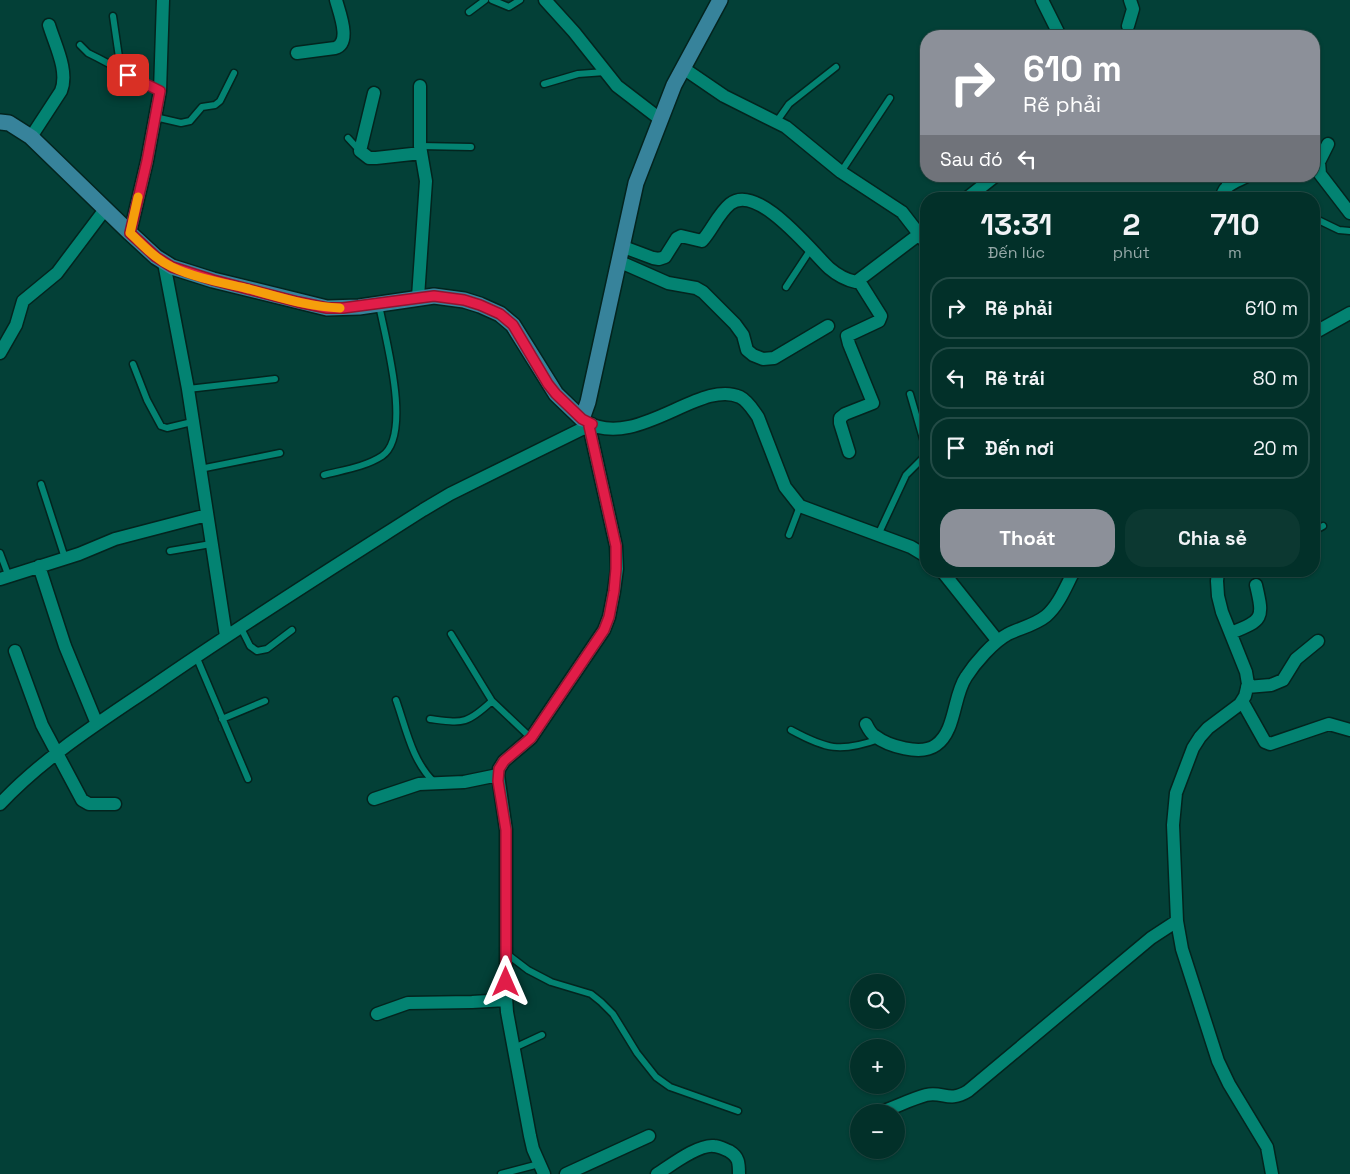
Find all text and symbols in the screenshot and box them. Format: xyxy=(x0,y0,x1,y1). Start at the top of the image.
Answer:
text: 610 m xyxy=(1023,47,1122,91)
icon: right xyxy=(940,50,1005,115)
pin xyxy=(107,54,149,96)
icon: arrive xyxy=(114,61,142,89)
text: Rẽ phải xyxy=(1023,90,1101,118)
icon: left xyxy=(1013,145,1041,173)
text: Sau đó xyxy=(940,147,1003,172)
text: 13:31 xyxy=(980,205,1052,244)
text: 2 xyxy=(1122,205,1140,244)
text: 710 xyxy=(1210,205,1260,244)
text: Đến lúc xyxy=(988,242,1045,263)
text: phút xyxy=(1113,242,1150,263)
text: m xyxy=(1228,242,1242,263)
icon: right xyxy=(942,294,970,322)
text: Rẽ phải xyxy=(985,296,1053,321)
text: 610 m xyxy=(1245,296,1298,321)
icon: left xyxy=(942,364,970,392)
text: Rẽ trái xyxy=(985,366,1045,391)
text: 80 m xyxy=(1253,366,1298,391)
icon: arrive xyxy=(942,434,970,462)
text: Đến nơi xyxy=(985,436,1054,461)
text: 20 m xyxy=(1253,436,1298,461)
button: Thoát xyxy=(940,509,1115,567)
button: Chia sẻ xyxy=(1125,509,1300,567)
position arrow xyxy=(479,955,531,1007)
map controls xyxy=(850,974,905,1159)
button: search xyxy=(850,974,905,1029)
button: + xyxy=(850,1039,905,1094)
button: − xyxy=(850,1104,905,1159)

